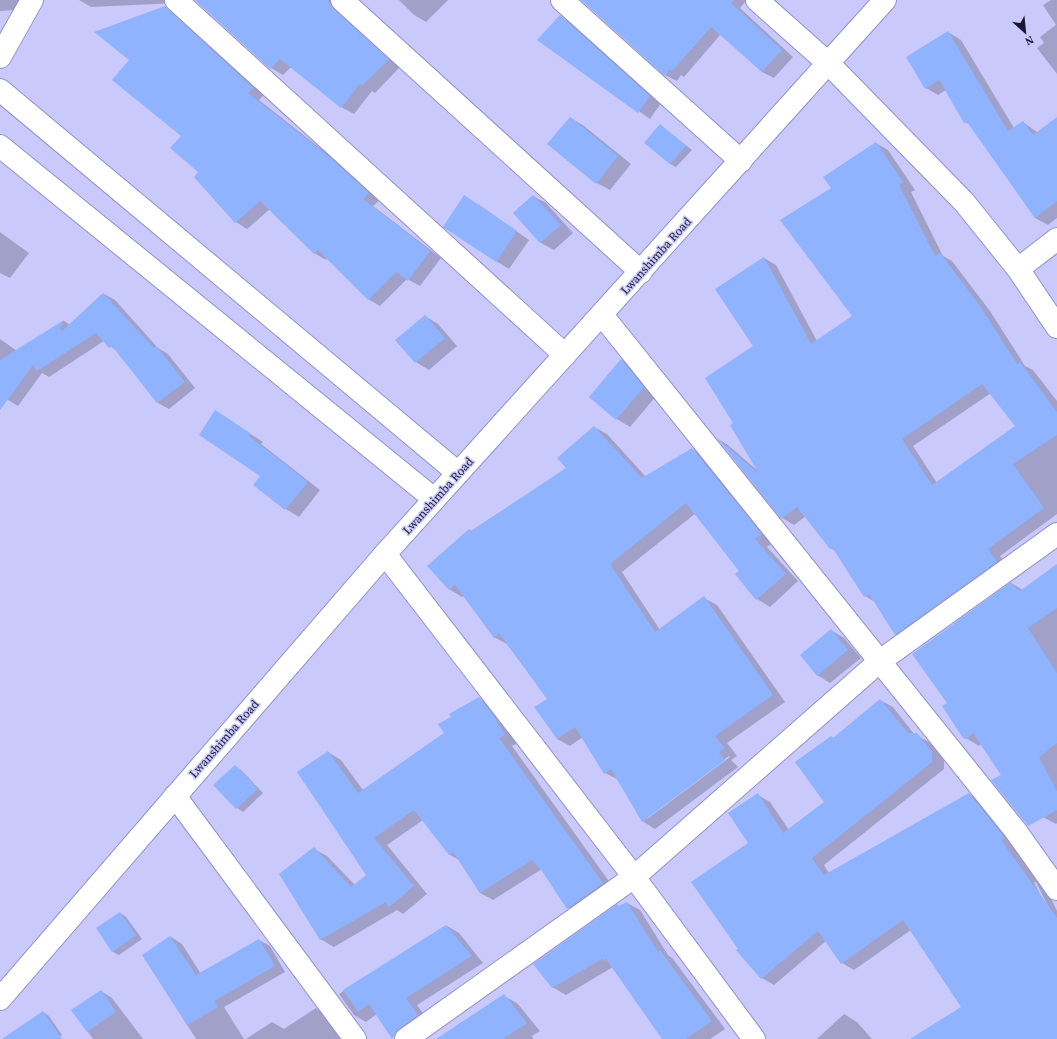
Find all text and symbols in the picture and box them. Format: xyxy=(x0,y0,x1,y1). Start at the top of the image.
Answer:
north arrow xyxy=(1005,12,1045,52)
text: N xyxy=(1022,32,1036,49)
street label: Lwanshimba Road xyxy=(617,214,695,298)
street label: Lwanshimba Road xyxy=(399,454,477,538)
street label: Lwanshimba Road xyxy=(186,696,263,781)

